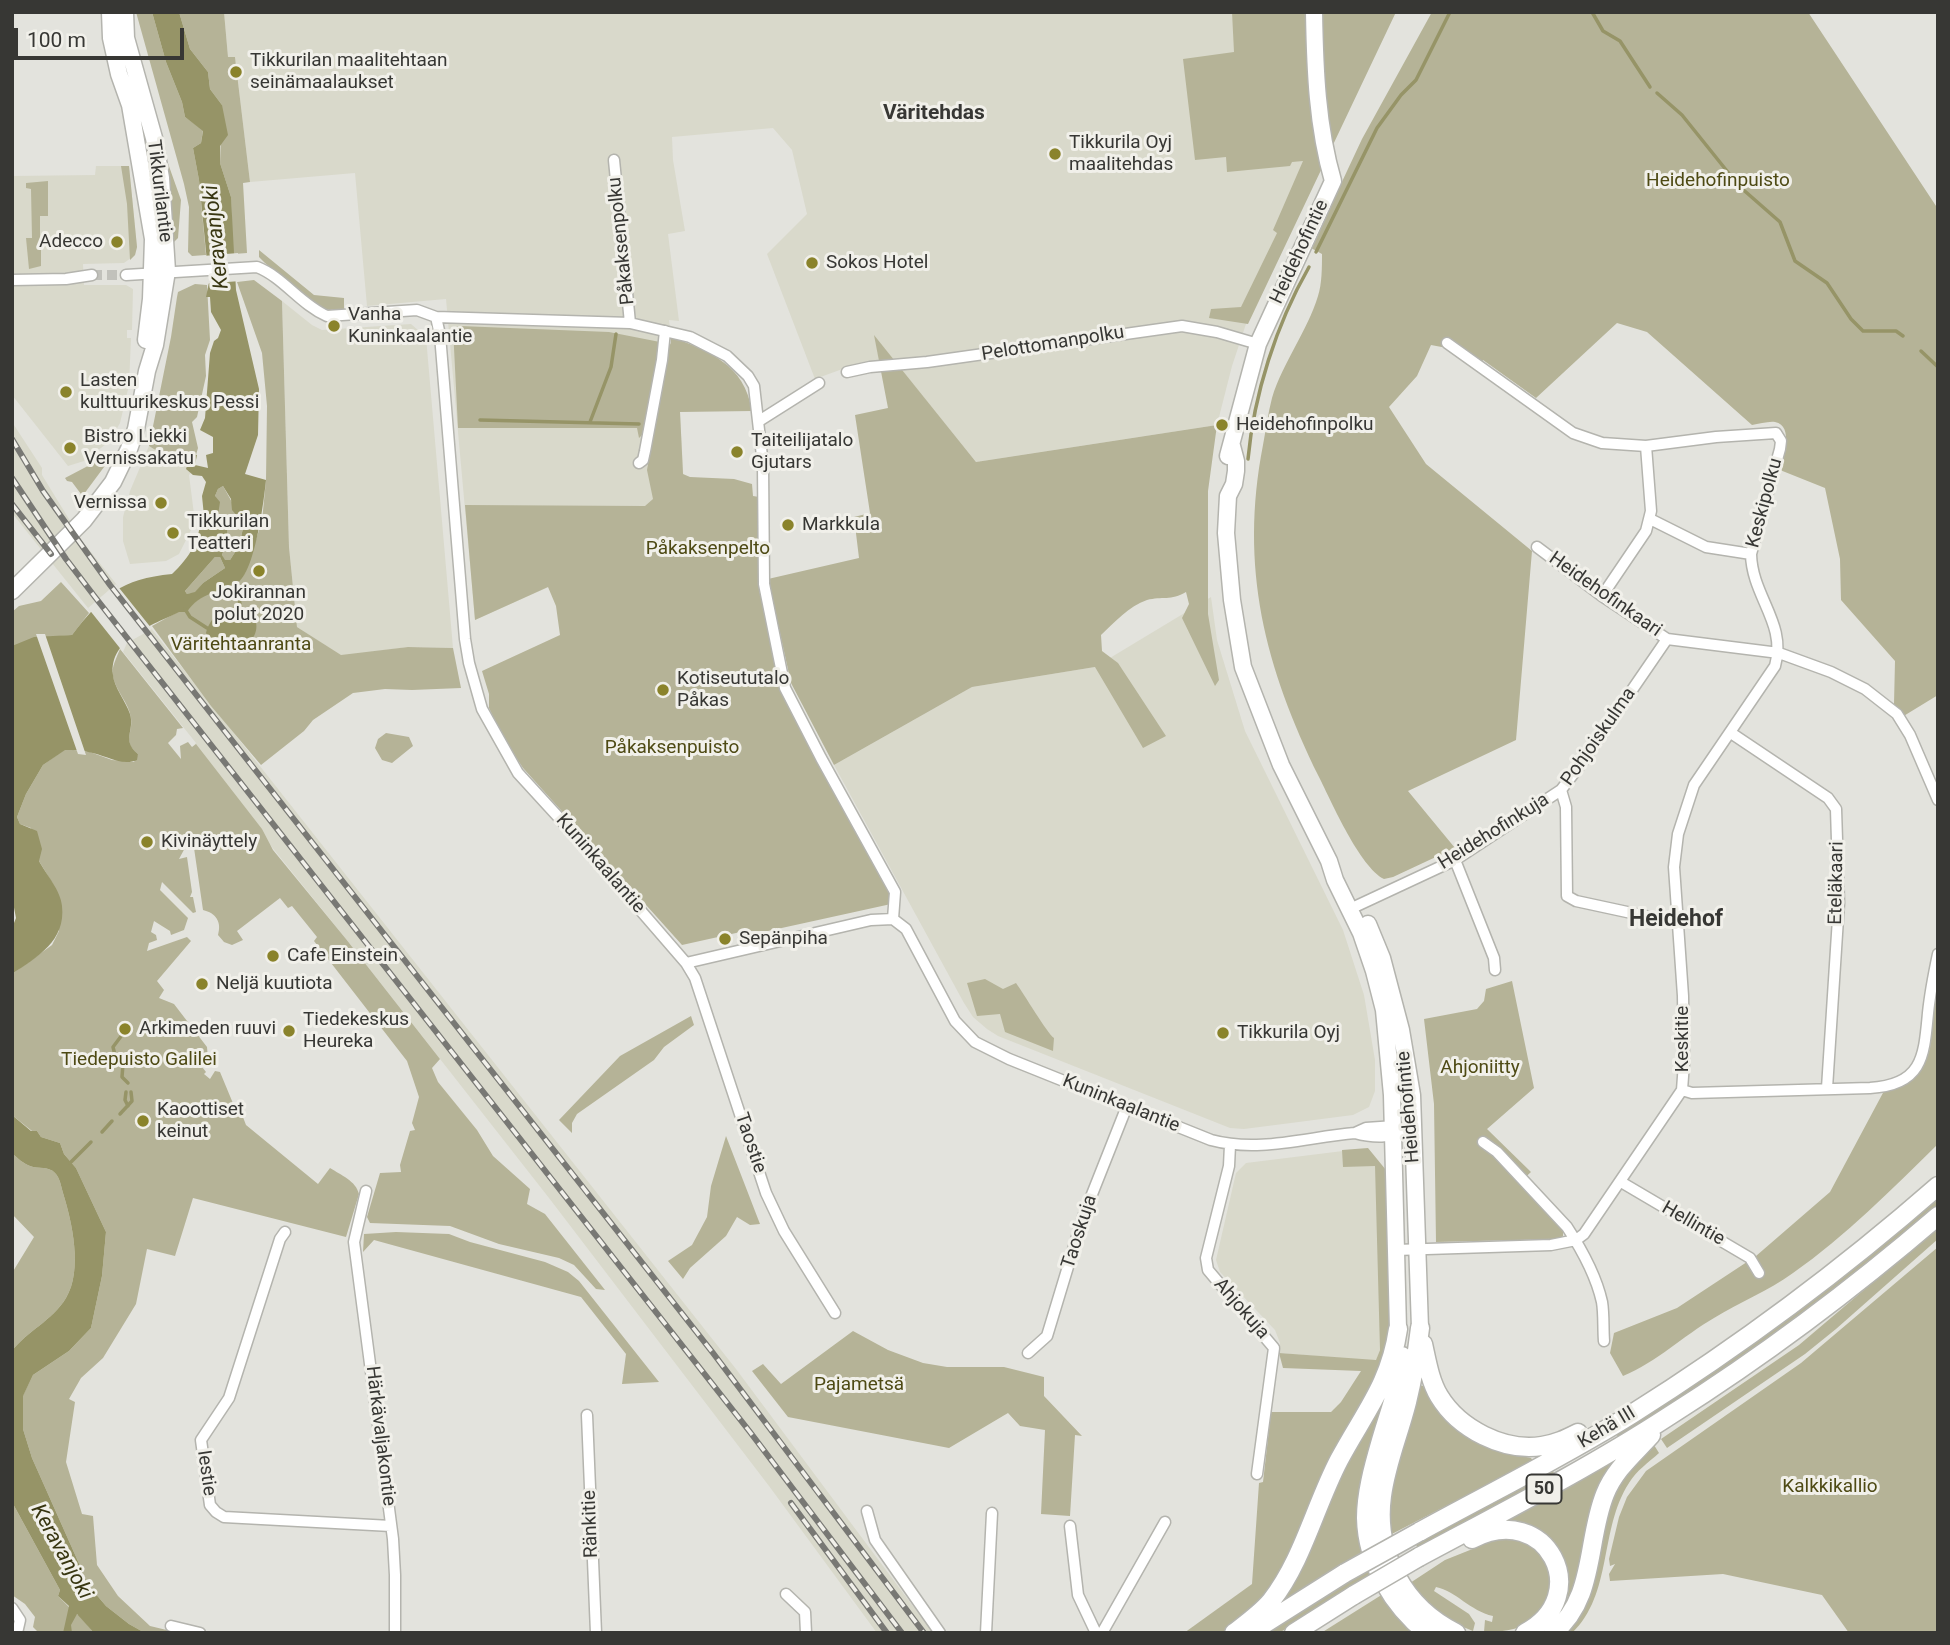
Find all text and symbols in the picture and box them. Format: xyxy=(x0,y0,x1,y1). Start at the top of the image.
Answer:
scale bar xyxy=(18,14,187,58)
text: 100 m xyxy=(27,28,86,52)
place label: Tikkurilan maalitehtaan seinämaalaukset xyxy=(250,50,448,94)
marker: Tikkurilan maalitehtaan seinämaalaukset xyxy=(228,64,244,80)
district label: Väritehdas xyxy=(883,101,985,127)
place label: Tikkurila Oyj maalitehdas xyxy=(1069,132,1173,176)
street label: Tikkurilantie xyxy=(141,138,177,244)
marker: Tikkurila Oyj maalitehdas xyxy=(1047,146,1063,162)
park label: Heidehofinpuisto xyxy=(1646,170,1790,192)
street label: Påkaksenpolku xyxy=(604,176,640,306)
water label: Keravanjoki xyxy=(199,184,235,290)
street label: Heidehofintie xyxy=(1266,196,1334,308)
place label: Adecco xyxy=(39,231,103,253)
marker: Adecco xyxy=(109,234,125,250)
place label: Sokos Hotel xyxy=(826,252,928,274)
marker: Sokos Hotel xyxy=(804,255,820,271)
place label: Vanha Kuninkaalantie xyxy=(348,304,472,348)
marker: Vanha Kuninkaalantie xyxy=(326,318,342,334)
street label: Pelottomanpolku xyxy=(980,321,1126,367)
place label: Lasten kulttuurikeskus Pessi xyxy=(80,370,259,414)
marker: Lasten kulttuurikeskus Pessi xyxy=(58,384,74,400)
place label: Heidehofinpolku xyxy=(1236,414,1374,436)
marker: Heidehofinpolku xyxy=(1214,417,1230,433)
place label: Bistro Liekki Vernissakatu xyxy=(84,426,194,470)
place label: Taiteilijatalo Gjutars xyxy=(751,430,853,474)
marker: Bistro Liekki Vernissakatu xyxy=(62,440,78,456)
marker: Taiteilijatalo Gjutars xyxy=(729,444,745,460)
street label: Keskipolku xyxy=(1742,456,1788,550)
place label: Vernissa xyxy=(74,492,147,514)
marker: Vernissa xyxy=(153,495,169,511)
place label: Tikkurilan Teatteri xyxy=(187,511,269,555)
place label: Markkula xyxy=(802,514,880,536)
marker: Markkula xyxy=(780,517,796,533)
marker: Tikkurilan Teatteri xyxy=(165,525,181,541)
park label: Påkaksenpelto xyxy=(646,538,770,560)
street label: Heidehofinkaari xyxy=(1544,548,1666,642)
marker: Jokirannan polut 2020 xyxy=(251,563,267,579)
place label: Jokirannan polut 2020 xyxy=(212,582,306,626)
park label: Väritehtaanranta xyxy=(171,634,311,656)
place label: Kotiseututalo Påkas xyxy=(677,668,789,712)
marker: Kotiseututalo Påkas xyxy=(655,682,671,698)
street label: Pohjoiskulma xyxy=(1557,683,1641,791)
park label: Påkaksenpuisto xyxy=(605,737,739,759)
street label: Heidehofinkuja xyxy=(1434,789,1554,875)
street label: Kuninkaalantie xyxy=(551,810,649,918)
place label: Kivinäyttely xyxy=(161,831,257,853)
marker: Kivinäyttely xyxy=(139,834,155,850)
street label: Eteläkaari xyxy=(1825,841,1849,925)
district label: Heidehof xyxy=(1629,906,1723,934)
place label: Sepänpiha xyxy=(739,928,828,950)
marker: Sepänpiha xyxy=(717,931,733,947)
place label: Cafe Einstein xyxy=(287,945,398,967)
marker: Cafe Einstein xyxy=(265,948,281,964)
place label: Neljä kuutiota xyxy=(216,973,333,995)
marker: Neljä kuutiota xyxy=(194,976,210,992)
street label: Keskitie xyxy=(1672,1006,1694,1072)
place label: Tiedekeskus Heureka xyxy=(303,1009,409,1053)
place label: Arkimeden ruuvi xyxy=(139,1018,276,1040)
marker: Arkimeden ruuvi xyxy=(117,1021,133,1037)
place label: Tikkurila Oyj xyxy=(1237,1022,1340,1044)
marker: Tiedekeskus Heureka xyxy=(281,1023,297,1039)
marker: Tikkurila Oyj xyxy=(1215,1025,1231,1041)
park label: Tiedepuisto Galilei xyxy=(61,1049,217,1071)
street label: Heidehofintie xyxy=(1393,1050,1425,1164)
park label: Ahjoniitty xyxy=(1440,1057,1520,1079)
street label: Kuninkaalantie xyxy=(1059,1070,1183,1138)
place label: Kaoottiset keinut xyxy=(157,1099,244,1143)
street label: Taostie xyxy=(729,1110,771,1176)
marker: Kaoottiset keinut xyxy=(135,1113,151,1129)
street label: Taoskuja xyxy=(1057,1192,1103,1272)
street label: Hellintie xyxy=(1657,1197,1729,1251)
street label: Ahjokuja xyxy=(1208,1274,1274,1344)
street label: Härkävaljakontie xyxy=(360,1365,400,1507)
park label: Pajametsä xyxy=(814,1374,904,1396)
street label: Kehä III xyxy=(1574,1402,1640,1454)
street label: Iestie xyxy=(192,1449,220,1497)
road number: 50 xyxy=(1526,1474,1562,1504)
park label: Kalkkikallio xyxy=(1782,1476,1878,1498)
street label: Ränkitie xyxy=(578,1490,604,1558)
water label: Keravanjoki xyxy=(25,1500,97,1604)

